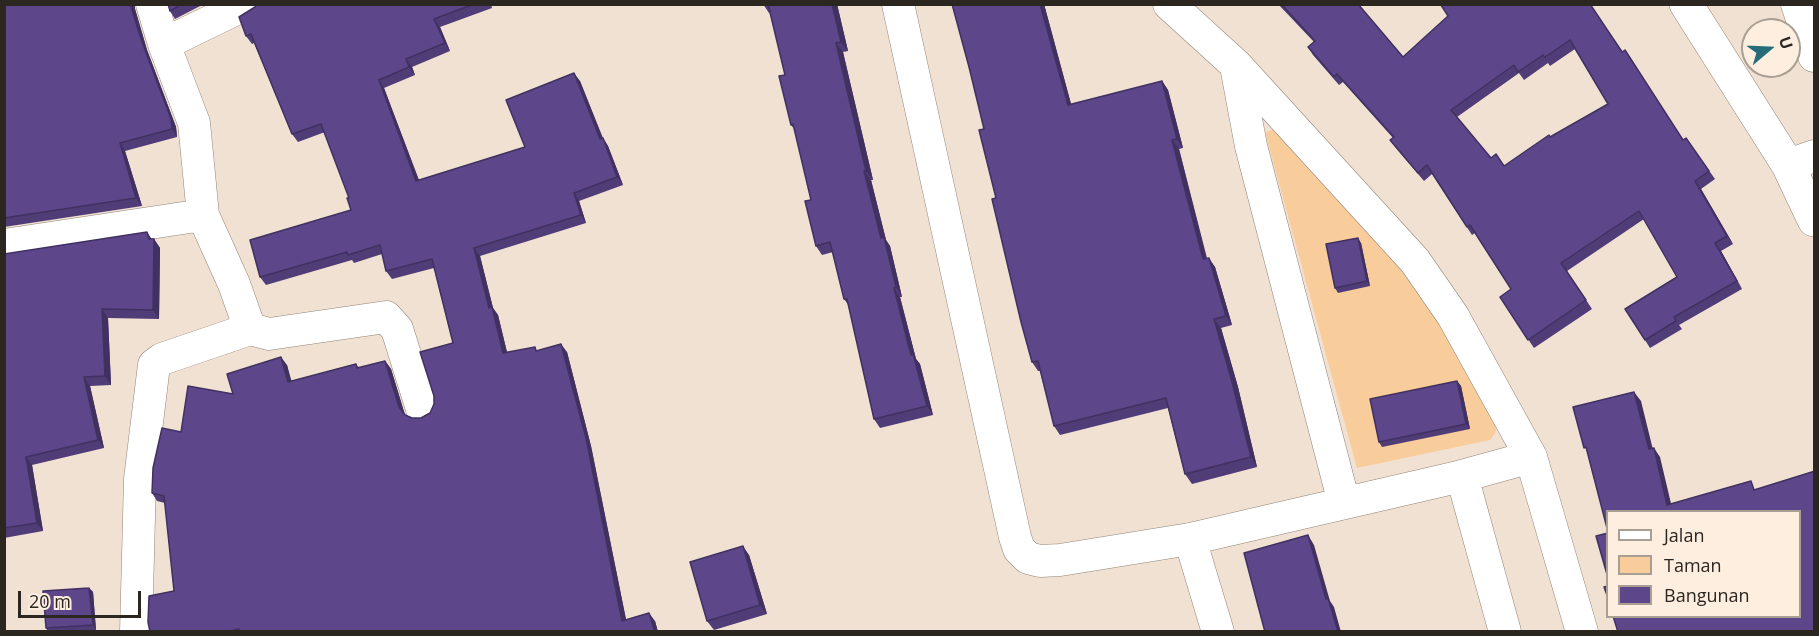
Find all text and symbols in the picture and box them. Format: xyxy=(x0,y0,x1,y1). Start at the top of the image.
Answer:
north arrow xyxy=(1741,18,1801,78)
text: U xyxy=(1774,33,1798,52)
legend xyxy=(1606,510,1801,618)
text: Jalan xyxy=(1664,523,1704,547)
text: Taman xyxy=(1664,553,1722,577)
scale bar xyxy=(21,579,144,617)
text: Bangunan xyxy=(1664,583,1750,607)
text: 20 m xyxy=(29,589,71,613)

